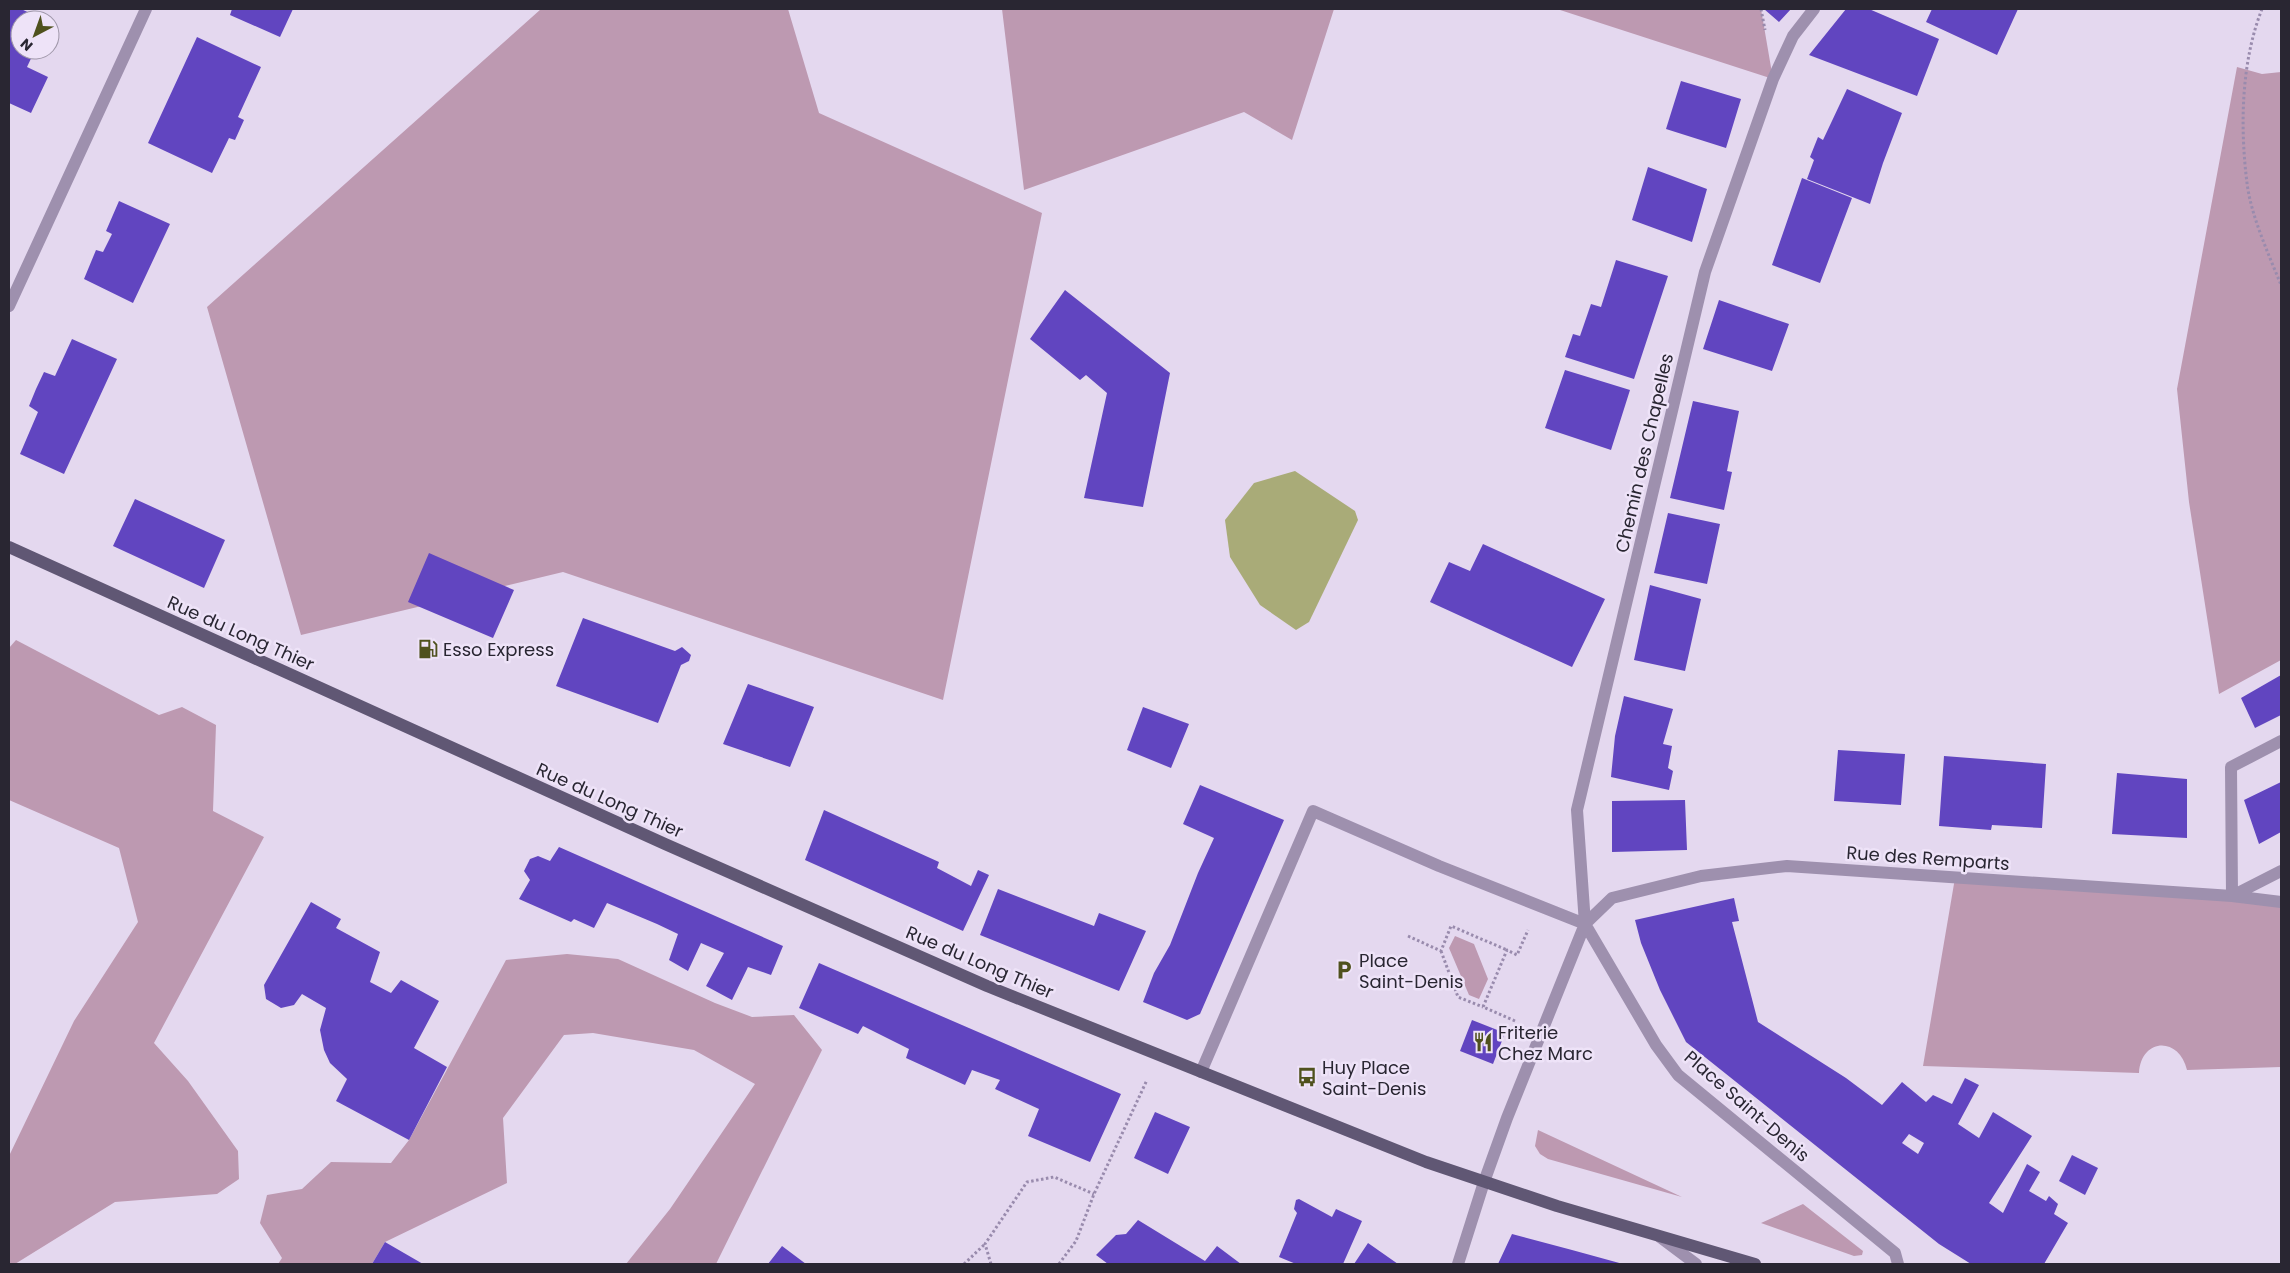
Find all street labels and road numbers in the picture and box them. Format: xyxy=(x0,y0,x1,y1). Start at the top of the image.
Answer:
street label: Chemin des Chapelles xyxy=(1609,351,1679,555)
street label: Rue du Long Thier xyxy=(164,589,319,677)
street label: Rue du Long Thier xyxy=(533,756,688,844)
street label: Rue des Remparts xyxy=(1846,840,2010,876)
street label: Rue du Long Thier xyxy=(902,920,1058,1005)
street label: Place Saint-Denis xyxy=(1679,1045,1815,1167)

